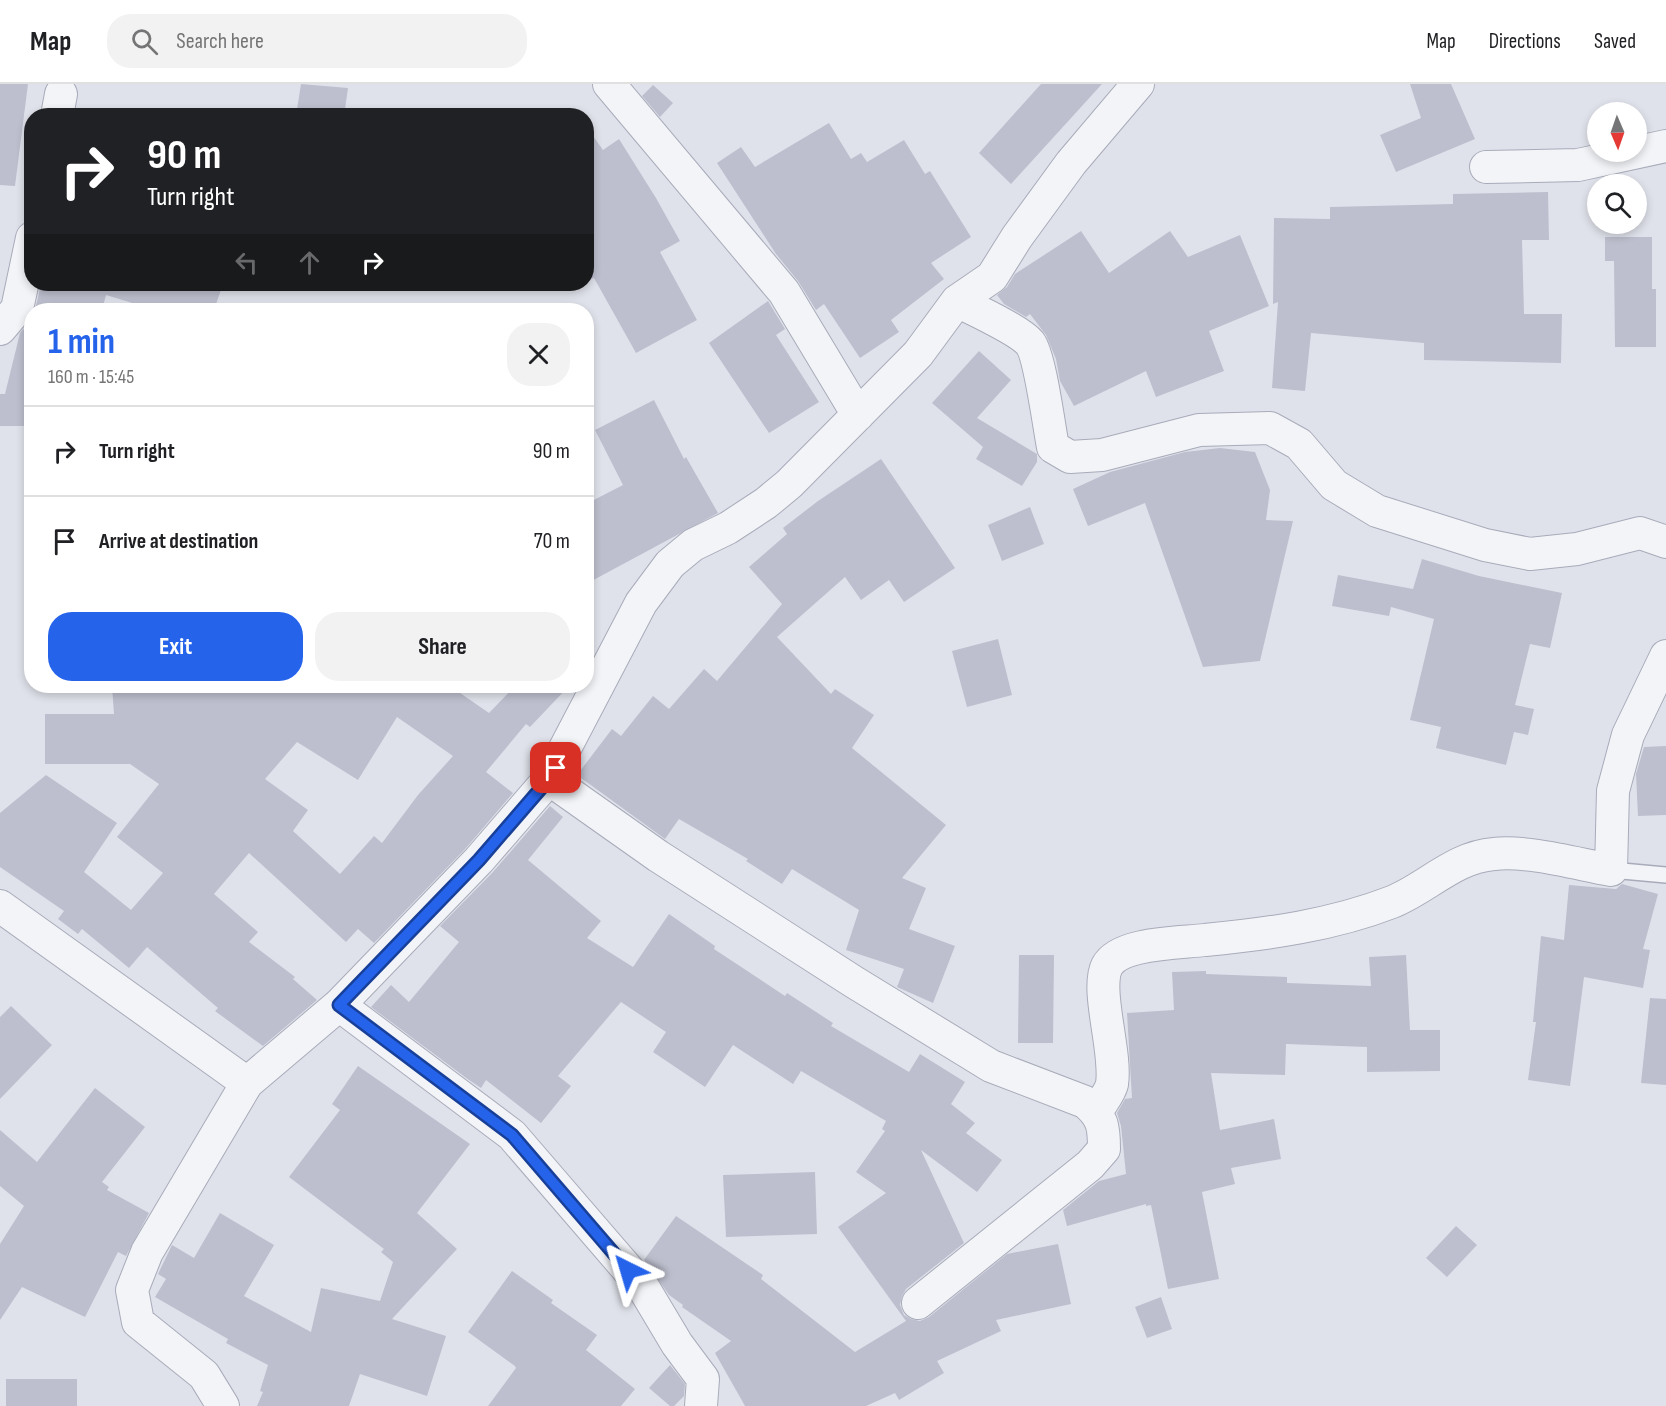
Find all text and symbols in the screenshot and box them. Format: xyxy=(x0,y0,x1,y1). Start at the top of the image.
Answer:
search box xyxy=(107,14,527,68)
text: Map xyxy=(30,25,71,58)
icon: search xyxy=(128,25,161,58)
text: Search here xyxy=(176,28,264,55)
text: Map xyxy=(1426,29,1456,54)
text: Directions xyxy=(1489,29,1561,54)
text: Saved xyxy=(1594,29,1636,54)
north arrow xyxy=(1587,102,1647,162)
map controls xyxy=(1587,102,1647,234)
text: 90 m xyxy=(147,130,221,181)
icon: right xyxy=(48,132,126,210)
button: search xyxy=(1587,174,1647,234)
text: Turn right xyxy=(147,181,234,213)
icon: left xyxy=(230,246,263,279)
icon: ahead xyxy=(293,246,326,279)
icon: right xyxy=(356,246,389,279)
text: 1 min xyxy=(48,321,115,364)
button: close xyxy=(507,323,570,386)
text: 160 m · 15:45 xyxy=(48,365,134,389)
icon: right xyxy=(48,435,81,468)
text: Turn right xyxy=(99,438,175,465)
text: 90 m xyxy=(533,438,570,465)
icon: arrive xyxy=(48,525,81,558)
text: Arrive at destination xyxy=(99,528,258,555)
text: 70 m xyxy=(534,528,570,555)
button: Exit xyxy=(48,612,303,681)
button: Share xyxy=(315,612,570,681)
pin xyxy=(530,742,581,793)
icon: arrive xyxy=(539,751,572,784)
position arrow xyxy=(596,1238,660,1302)

